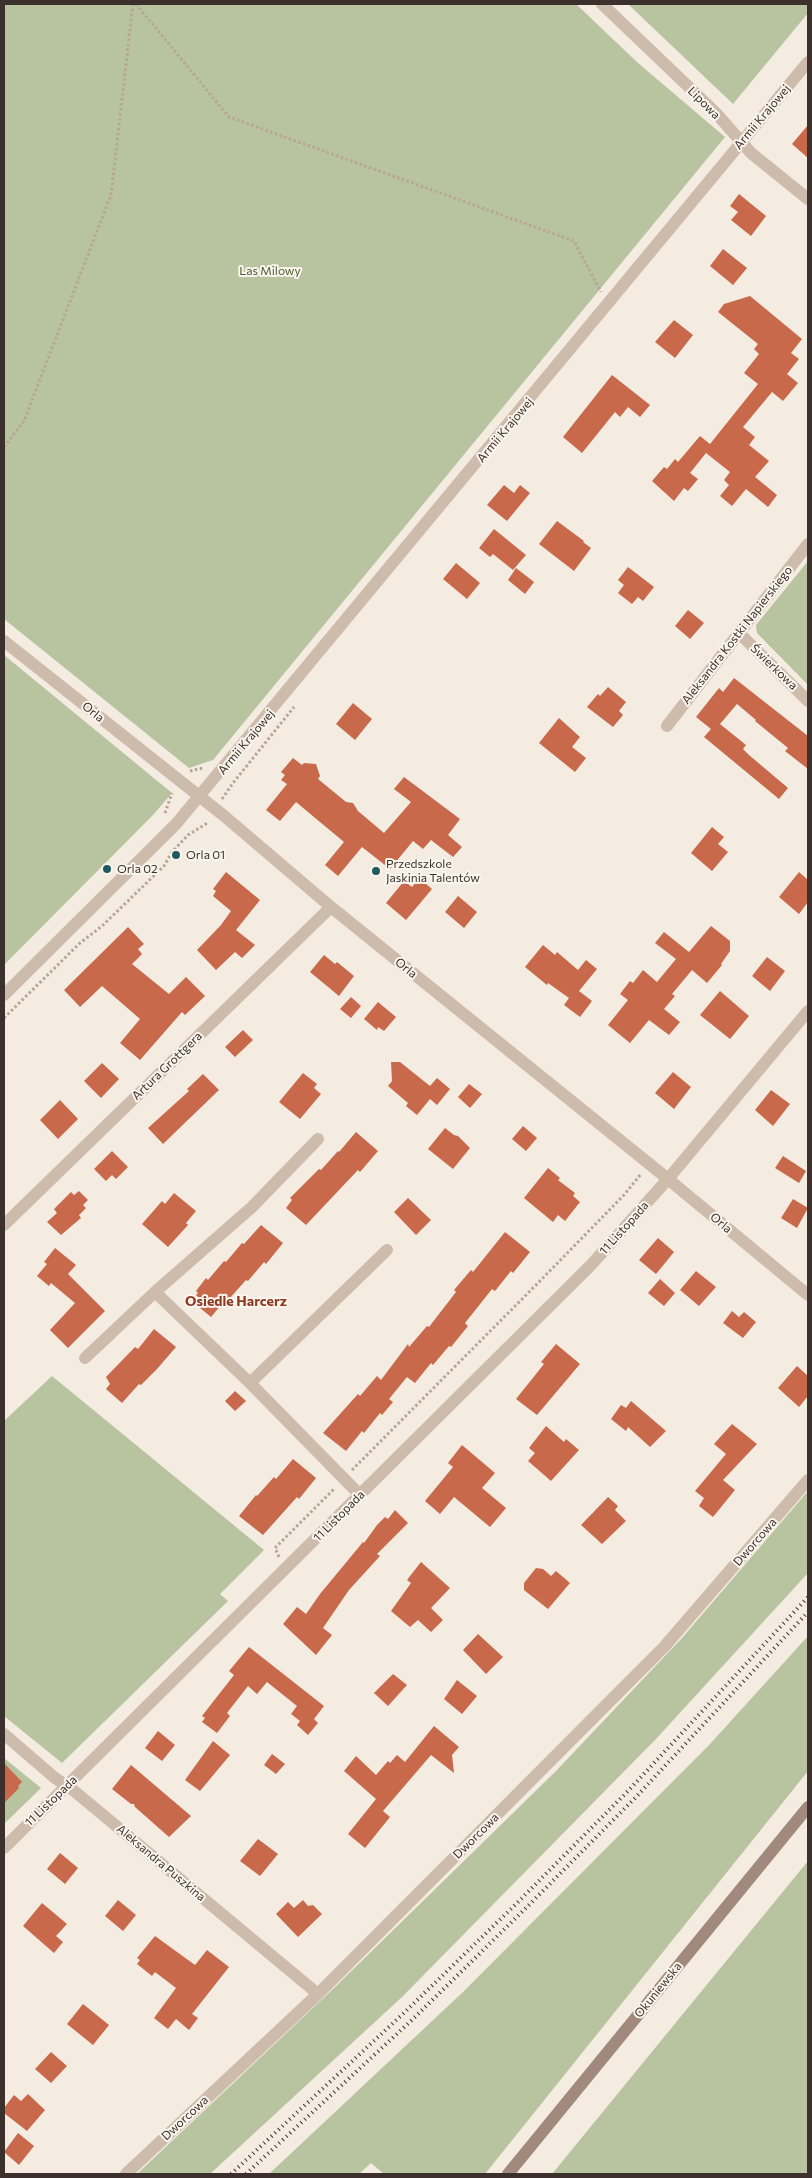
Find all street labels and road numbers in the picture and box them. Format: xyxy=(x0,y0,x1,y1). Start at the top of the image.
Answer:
street label: Armii Krajowej xyxy=(731,82,793,152)
street label: Lipowa xyxy=(685,84,723,122)
street label: Armii Krajowej xyxy=(474,395,536,465)
street label: Aleksandra Kostki Napierskiego xyxy=(679,563,795,707)
street label: Świerkowa xyxy=(748,641,800,693)
street label: Orla xyxy=(79,699,107,725)
street label: Armii Krajowej xyxy=(215,707,277,777)
street label: Orla xyxy=(392,955,420,981)
street label: Artura Grottgera xyxy=(129,1029,205,1103)
street label: 11 Listopada xyxy=(596,1198,652,1258)
street label: Orla xyxy=(707,1210,735,1236)
street label: 11 Listopada xyxy=(310,1487,368,1545)
street label: Dworcowa xyxy=(730,1515,780,1569)
street label: 11 Listopada xyxy=(22,1773,80,1829)
street label: Dworcowa xyxy=(450,1810,502,1862)
street label: Aleksandra Puszkina xyxy=(114,1822,208,1904)
street label: Okuniewska xyxy=(631,1959,685,2021)
street label: Dworcowa xyxy=(159,2093,211,2143)

